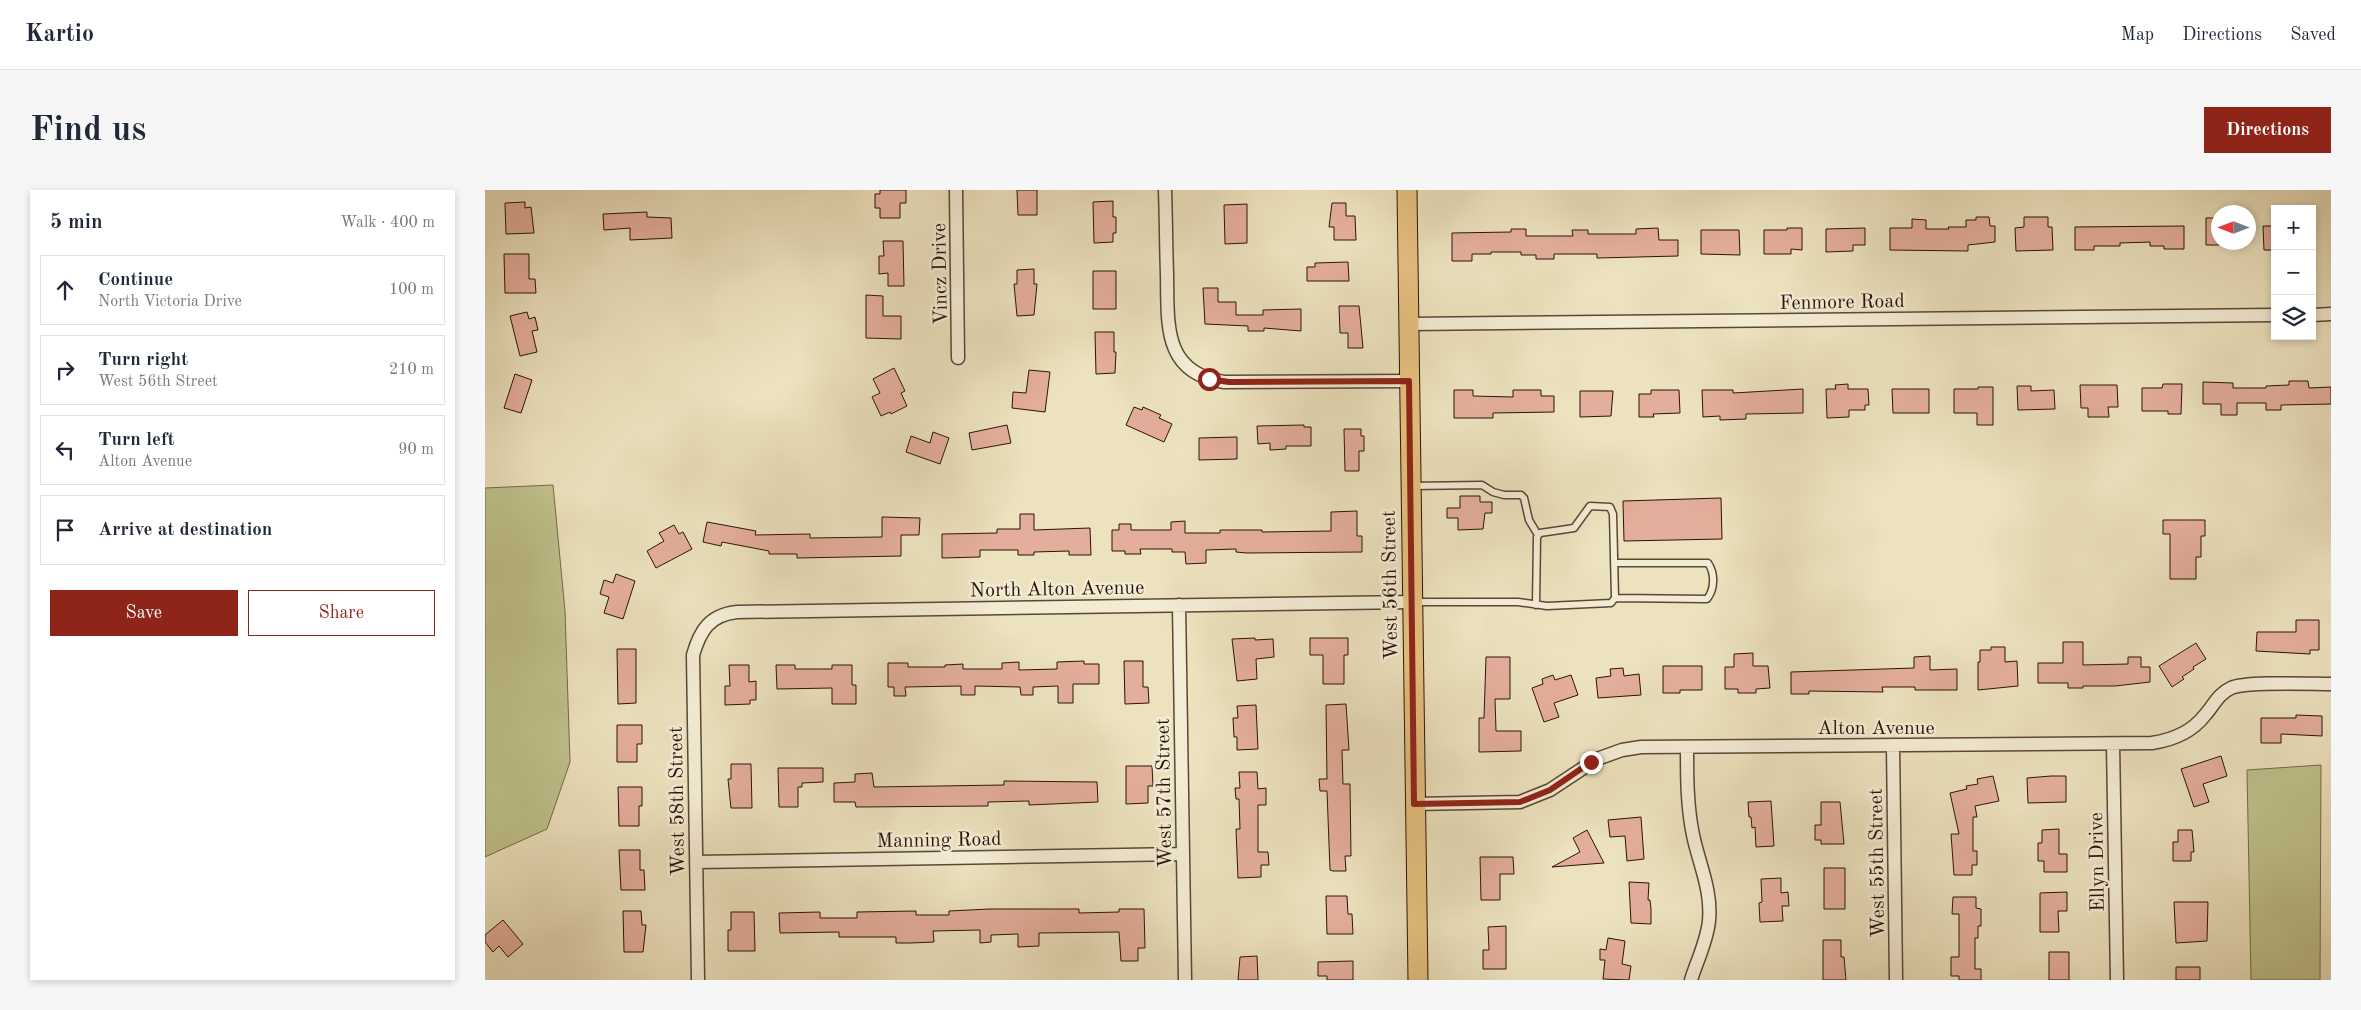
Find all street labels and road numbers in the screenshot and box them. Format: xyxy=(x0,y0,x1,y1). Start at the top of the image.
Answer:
street label: Vincz Drive xyxy=(930,223,952,325)
street label: Fenmore Road xyxy=(1779,292,1905,314)
street label: West 56th Street xyxy=(1380,510,1402,660)
street label: North Alton Avenue xyxy=(970,578,1144,602)
street label: West 57th Street xyxy=(1154,718,1176,868)
street label: Alton Avenue xyxy=(1817,719,1935,739)
street label: West 58th Street xyxy=(667,726,689,876)
street label: West 55th Street xyxy=(1867,788,1889,938)
street label: Ellyn Drive xyxy=(2087,812,2109,912)
street label: Manning Road xyxy=(876,830,1002,852)

